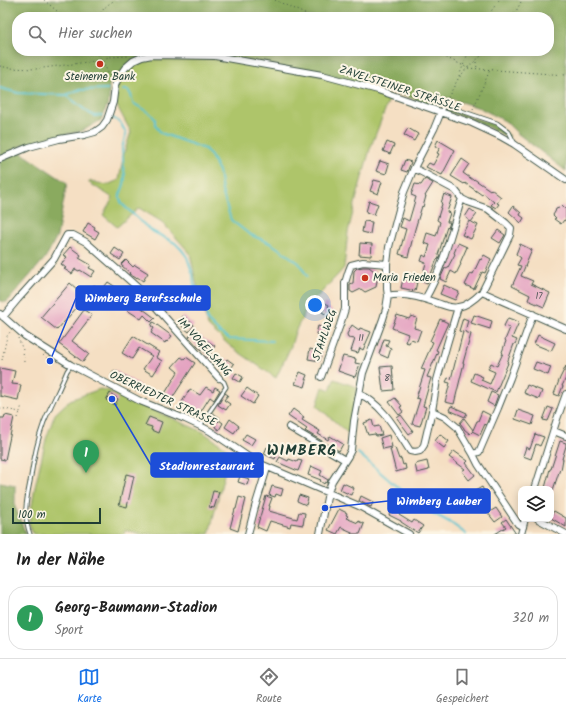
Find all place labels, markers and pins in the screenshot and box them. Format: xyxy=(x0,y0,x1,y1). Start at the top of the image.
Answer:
marker: Steinerne Bank xyxy=(95,59,105,69)
place label: Steinerne Bank xyxy=(65,68,136,86)
place label: Maria Frieden xyxy=(373,269,436,287)
marker: Maria Frieden xyxy=(360,273,370,283)
callout: Wimberg Berufsschule xyxy=(76,286,210,310)
pin: 1 xyxy=(73,440,99,473)
callout: Stadionrestaurant xyxy=(151,453,263,477)
callout: Wimberg Lauber xyxy=(388,489,490,513)

